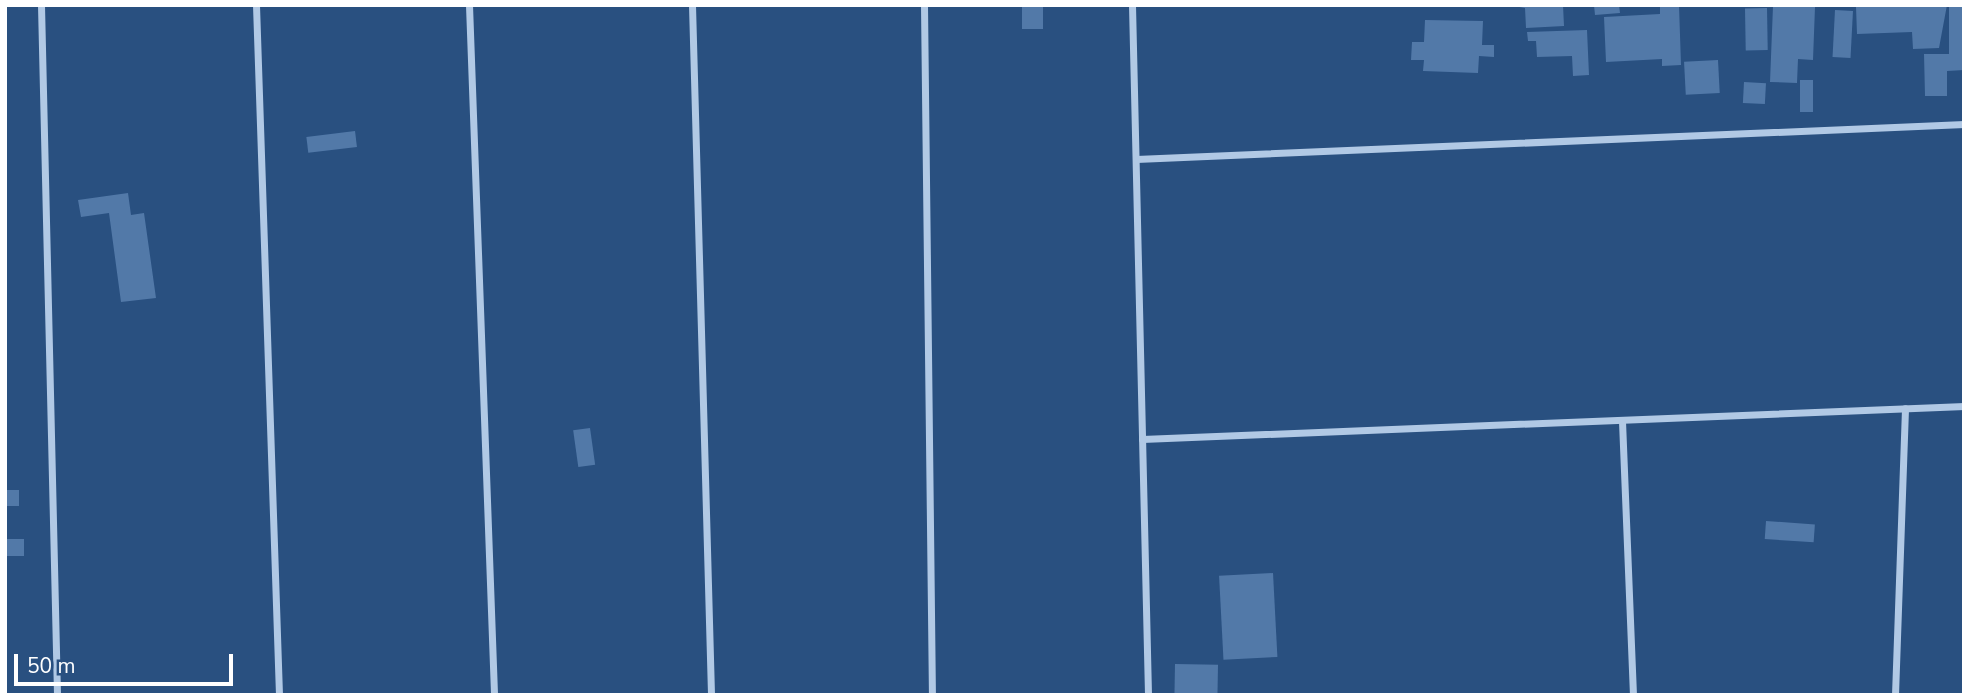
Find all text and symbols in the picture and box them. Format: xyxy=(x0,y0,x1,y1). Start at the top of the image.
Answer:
scale bar xyxy=(18,640,236,684)
text: 50 m xyxy=(27,652,76,680)

